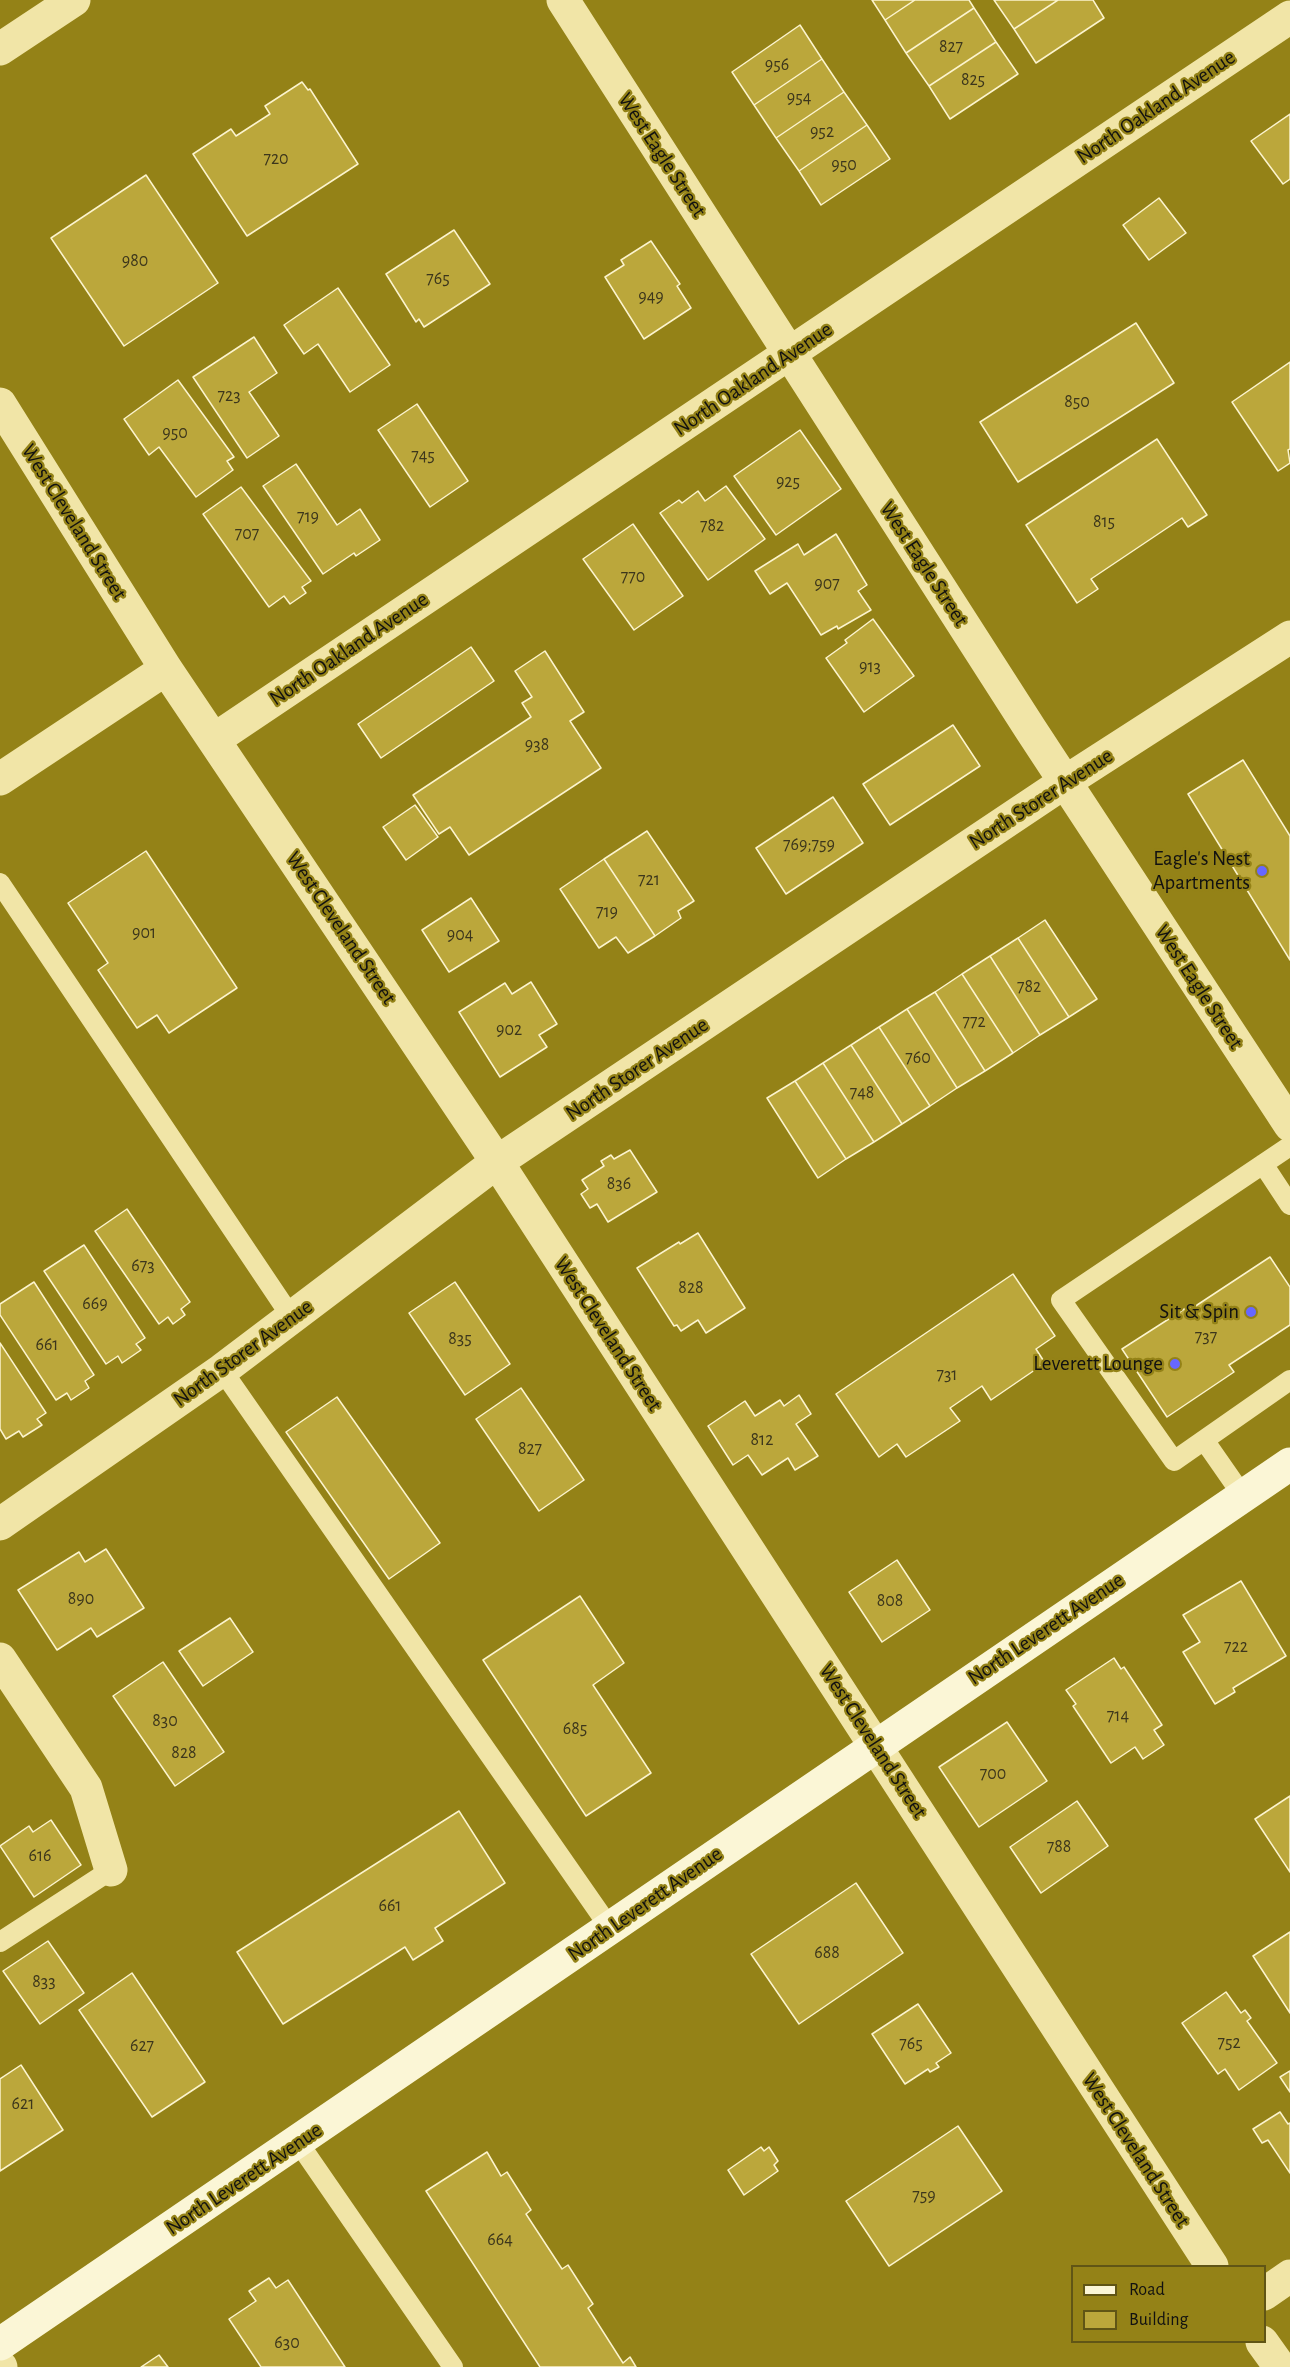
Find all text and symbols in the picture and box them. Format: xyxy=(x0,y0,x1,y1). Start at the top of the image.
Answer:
house number: 827 xyxy=(939,36,963,58)
street label: North Oakland Avenue xyxy=(1072,45,1240,169)
house number: 956 xyxy=(765,54,789,76)
house number: 825 xyxy=(961,69,985,91)
house number: 954 xyxy=(787,87,811,109)
street label: West Eagle Street xyxy=(613,88,711,222)
house number: 952 xyxy=(810,121,834,143)
house number: 720 xyxy=(263,148,289,170)
house number: 950 xyxy=(831,154,857,176)
house number: 980 xyxy=(122,250,148,272)
house number: 765 xyxy=(426,268,450,290)
house number: 949 xyxy=(638,286,664,308)
street label: North Oakland Avenue xyxy=(669,317,837,441)
house number: 723 xyxy=(217,385,241,407)
house number: 850 xyxy=(1064,391,1090,413)
house number: 950 xyxy=(162,422,188,444)
street label: West Cleveland Street xyxy=(16,440,132,604)
house number: 745 xyxy=(411,445,435,467)
house number: 925 xyxy=(776,471,800,493)
street label: West Eagle Street xyxy=(875,497,973,631)
house number: 719 xyxy=(297,506,319,528)
house number: 815 xyxy=(1093,511,1115,533)
house number: 782 xyxy=(700,515,724,537)
house number: 707 xyxy=(235,523,259,545)
house number: 770 xyxy=(621,566,645,588)
house number: 907 xyxy=(814,573,840,595)
street label: North Oakland Avenue xyxy=(265,587,433,711)
house number: 913 xyxy=(859,656,881,678)
house number: 938 xyxy=(525,734,549,756)
street label: North Storer Avenue xyxy=(964,743,1118,855)
house number: 769;759 xyxy=(783,834,835,856)
place label: Eagle's Nest Apartments xyxy=(1153,846,1250,896)
street label: West Cleveland Street xyxy=(281,847,401,1009)
marker: Eagle's Nest Apartments xyxy=(1255,864,1269,878)
house number: 721 xyxy=(638,869,660,891)
house number: 719 xyxy=(596,901,618,923)
street label: West Eagle Street xyxy=(1150,920,1248,1054)
house number: 901 xyxy=(132,922,156,944)
house number: 904 xyxy=(447,924,473,946)
house number: 782 xyxy=(1017,976,1041,998)
house number: 772 xyxy=(962,1011,986,1033)
street label: North Storer Avenue xyxy=(561,1012,713,1126)
house number: 902 xyxy=(496,1019,522,1041)
house number: 760 xyxy=(905,1047,931,1069)
house number: 748 xyxy=(850,1082,874,1104)
house number: 836 xyxy=(607,1173,631,1195)
street label: West Cleveland Street xyxy=(549,1252,667,1416)
house number: 673 xyxy=(131,1255,155,1277)
house number: 828 xyxy=(678,1277,704,1299)
house number: 669 xyxy=(82,1293,108,1315)
street label: North Storer Avenue xyxy=(168,1294,318,1412)
place label: Sit & Spin xyxy=(1159,1299,1239,1325)
marker: Sit & Spin xyxy=(1244,1305,1258,1319)
house number: 737 xyxy=(1195,1326,1217,1348)
house number: 835 xyxy=(448,1328,472,1350)
house number: 661 xyxy=(35,1334,59,1356)
place label: Leverett Lounge xyxy=(1033,1351,1163,1377)
marker: Leverett Lounge xyxy=(1168,1357,1182,1371)
house number: 731 xyxy=(936,1364,958,1386)
house number: 812 xyxy=(751,1429,773,1451)
house number: 827 xyxy=(518,1438,542,1460)
street label: North Leverett Avenue xyxy=(963,1567,1129,1691)
house number: 890 xyxy=(68,1588,94,1610)
house number: 808 xyxy=(877,1590,903,1612)
house number: 722 xyxy=(1224,1636,1248,1658)
street label: West Cleveland Street xyxy=(814,1659,932,1823)
house number: 714 xyxy=(1107,1705,1129,1727)
house number: 830 xyxy=(152,1710,178,1732)
house number: 685 xyxy=(563,1718,587,1740)
house number: 828 xyxy=(171,1742,197,1764)
house number: 700 xyxy=(980,1763,1006,1785)
house number: 788 xyxy=(1047,1836,1071,1858)
street label: North Leverett Avenue xyxy=(563,1841,727,1967)
house number: 616 xyxy=(28,1845,52,1867)
house number: 661 xyxy=(378,1895,402,1917)
house number: 688 xyxy=(814,1942,840,1964)
house number: 833 xyxy=(32,1971,56,1993)
house number: 752 xyxy=(1217,2032,1241,2054)
house number: 765 xyxy=(899,2033,923,2055)
house number: 627 xyxy=(130,2035,154,2057)
street label: West Cleveland Street xyxy=(1077,2068,1195,2232)
house number: 621 xyxy=(12,2093,34,2115)
street label: North Leverett Avenue xyxy=(161,2117,327,2241)
house number: 759 xyxy=(912,2185,936,2207)
house number: 664 xyxy=(487,2229,513,2251)
legend xyxy=(1071,2265,1266,2343)
text: Road xyxy=(1129,2281,1165,2299)
text: Building xyxy=(1129,2311,1188,2329)
house number: 630 xyxy=(274,2332,300,2354)

